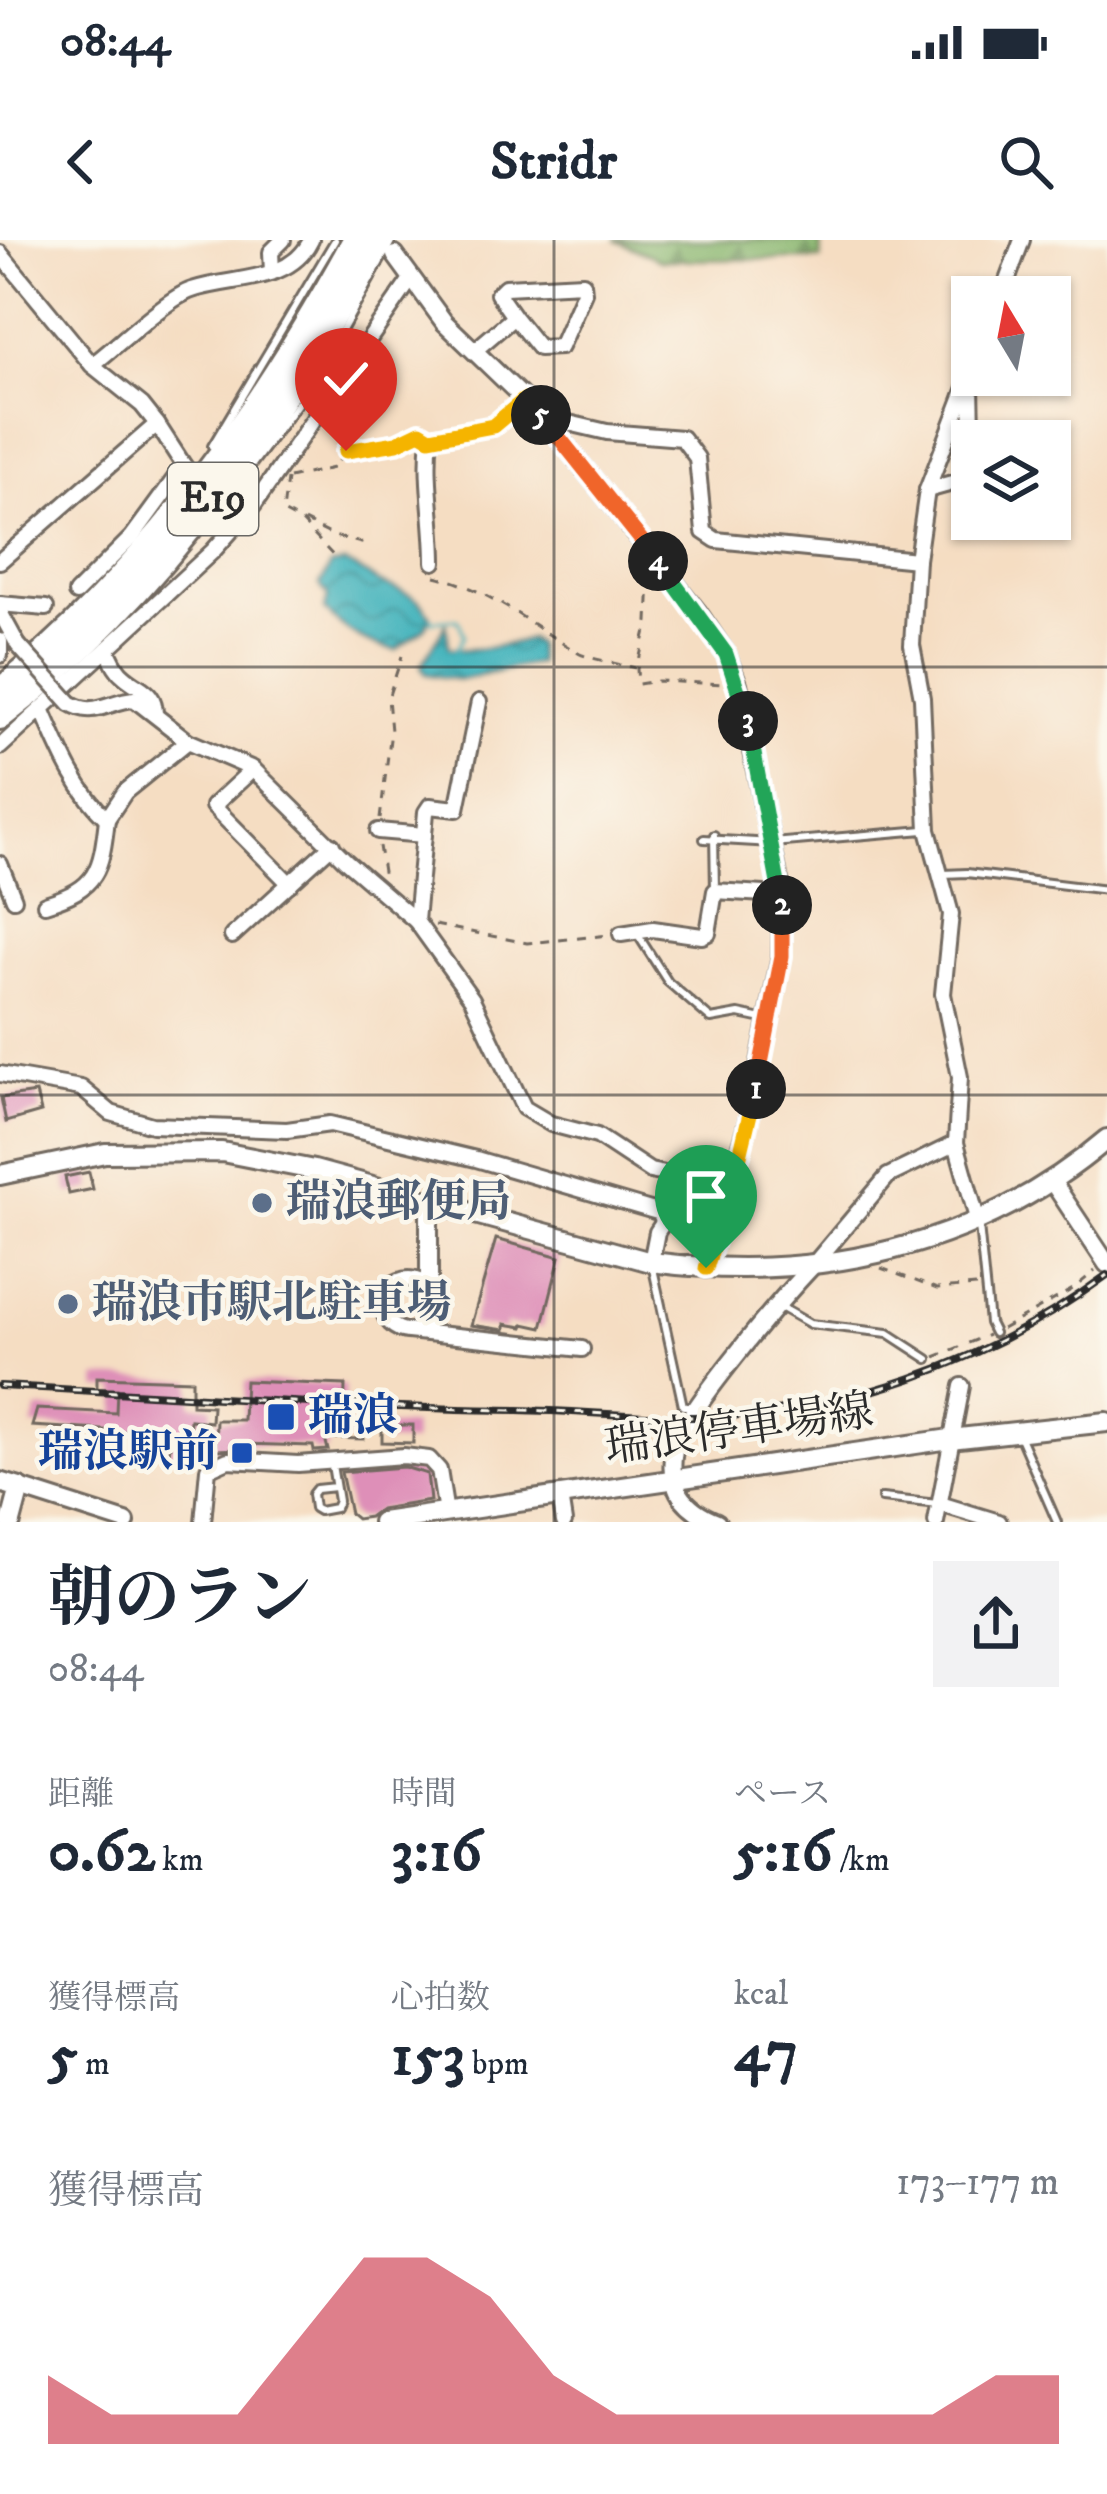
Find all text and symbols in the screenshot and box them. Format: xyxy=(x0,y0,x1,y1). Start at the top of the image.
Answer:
text: 08:44 xyxy=(60,14,170,70)
icon: back xyxy=(48,129,114,195)
text: Stridr xyxy=(490,129,617,196)
icon: search xyxy=(993,129,1059,195)
north arrow xyxy=(951,276,1071,396)
map controls xyxy=(951,276,1071,540)
pin xyxy=(295,328,397,451)
icon: check xyxy=(313,346,379,412)
pin: 5 xyxy=(511,385,571,445)
text: 5 xyxy=(533,394,549,435)
button: layers xyxy=(951,420,1071,540)
road number: E19 xyxy=(168,463,258,535)
pin: 4 xyxy=(628,531,688,591)
text: 4 xyxy=(649,540,668,581)
pin: 3 xyxy=(718,691,778,751)
text: 3 xyxy=(742,700,754,741)
pin: 2 xyxy=(752,875,812,935)
text: 2 xyxy=(774,884,790,925)
pin: 1 xyxy=(726,1059,786,1119)
text: 1 xyxy=(750,1068,762,1109)
pin xyxy=(655,1145,757,1268)
icon: arrive xyxy=(673,1163,739,1229)
place label: 瑞浪郵便局 xyxy=(286,1175,511,1231)
marker: 瑞浪郵便局 xyxy=(249,1190,275,1216)
place label: 瑞浪市駅北駐車場 xyxy=(92,1276,452,1332)
marker: 瑞浪市駅北駐車場 xyxy=(55,1291,81,1317)
street label: 瑞浪停車場線 xyxy=(601,1383,877,1477)
place label: 瑞浪 xyxy=(308,1389,398,1445)
marker: 瑞浪 xyxy=(265,1401,297,1433)
place label: 瑞浪駅前 xyxy=(38,1425,218,1481)
marker: 瑞浪駅前 xyxy=(229,1440,255,1466)
text: 朝のラン xyxy=(48,1559,312,1641)
button: share xyxy=(933,1561,1059,1687)
text: 08:44 xyxy=(48,1645,144,1694)
text: 距離 xyxy=(48,1774,114,1815)
text: 時間 xyxy=(391,1774,457,1815)
text: ペース xyxy=(734,1774,831,1815)
text: 0.62 xyxy=(48,1815,155,1890)
text: 3:16 xyxy=(391,1815,482,1890)
text: 5:16 xyxy=(734,1815,833,1890)
text: km xyxy=(155,1840,203,1881)
text: /km xyxy=(833,1840,890,1881)
text: kcal xyxy=(734,1974,788,2015)
text: 獲得標高 xyxy=(48,1978,180,2019)
text: 心拍数 xyxy=(391,1978,490,2019)
text: 47 xyxy=(734,2015,798,2090)
text: 5 xyxy=(48,2019,78,2094)
text: 153 xyxy=(391,2019,465,2094)
text: m xyxy=(78,2044,110,2085)
text: bpm xyxy=(465,2044,529,2085)
text: 173–177 m xyxy=(896,2158,1059,2207)
text: 獲得標高 xyxy=(48,2167,204,2216)

